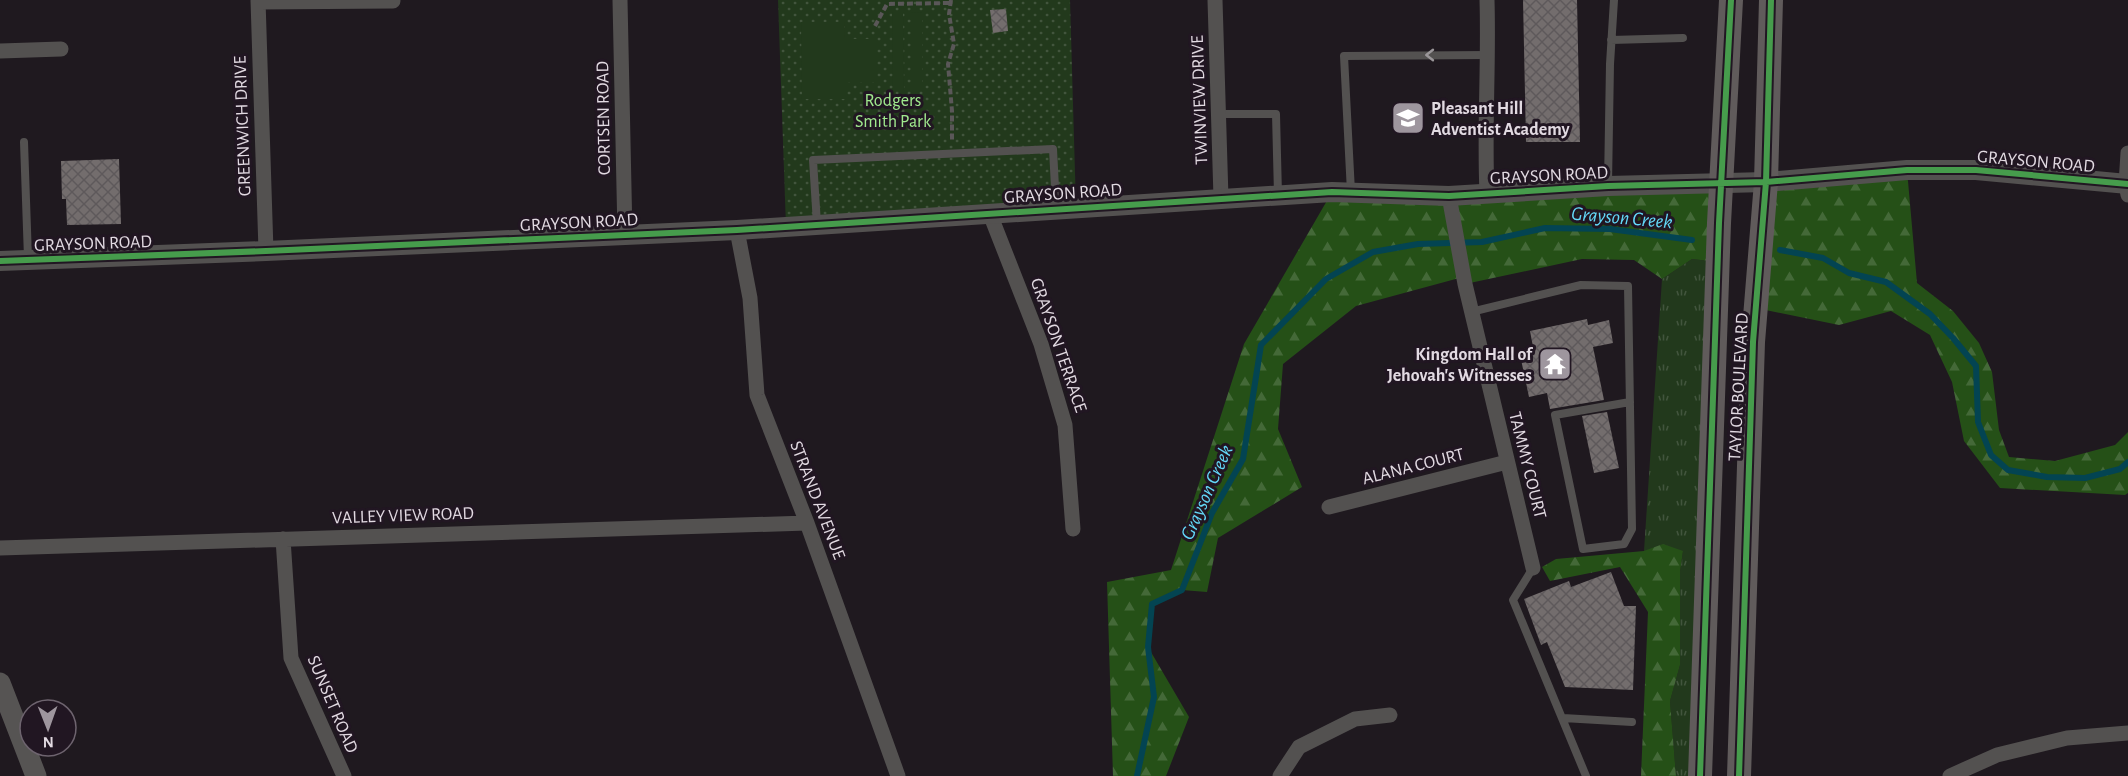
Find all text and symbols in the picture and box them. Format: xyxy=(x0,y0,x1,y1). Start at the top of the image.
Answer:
street label: TWINVIEW DRIVE xyxy=(1189,35,1211,165)
one-way arrow xyxy=(1425,49,1434,61)
street label: GREENWICH DRIVE xyxy=(232,55,254,196)
street label: CORTSEN ROAD xyxy=(594,61,614,175)
park label: Rodgers Smith Park xyxy=(855,92,932,131)
school or university icon: Pleasant Hill Adventist Academy xyxy=(1390,100,1426,136)
place label: Pleasant Hill Adventist Academy xyxy=(1431,100,1570,139)
street label: GRAYSON ROAD xyxy=(1976,148,2096,176)
street label: GRAYSON ROAD xyxy=(1490,164,1608,188)
street label: GRAYSON ROAD xyxy=(1004,181,1123,207)
water label: Grayson Creek xyxy=(1570,204,1673,232)
street label: GRAYSON ROAD xyxy=(520,211,638,235)
street label: GRAYSON ROAD xyxy=(34,233,152,255)
street label: GRAYSON TERRACE xyxy=(1027,276,1090,415)
street label: TAYLOR BOULEVARD xyxy=(1726,312,1752,462)
place label: Kingdom Hall of Jehovah's Witnesses xyxy=(1387,346,1534,385)
temple icon: Kingdom Hall of Jehovah's Witnesses xyxy=(1537,346,1573,382)
street label: TAMMY COURT xyxy=(1505,410,1549,521)
street label: STRAND AVENUE xyxy=(786,439,848,562)
water label: Grayson Creek xyxy=(1177,442,1237,543)
street label: ALANA COURT xyxy=(1361,446,1466,488)
street label: VALLEY VIEW ROAD xyxy=(332,505,474,527)
street label: SUNSET ROAD xyxy=(303,653,361,756)
north arrow xyxy=(18,698,78,758)
text: N xyxy=(43,734,54,750)

